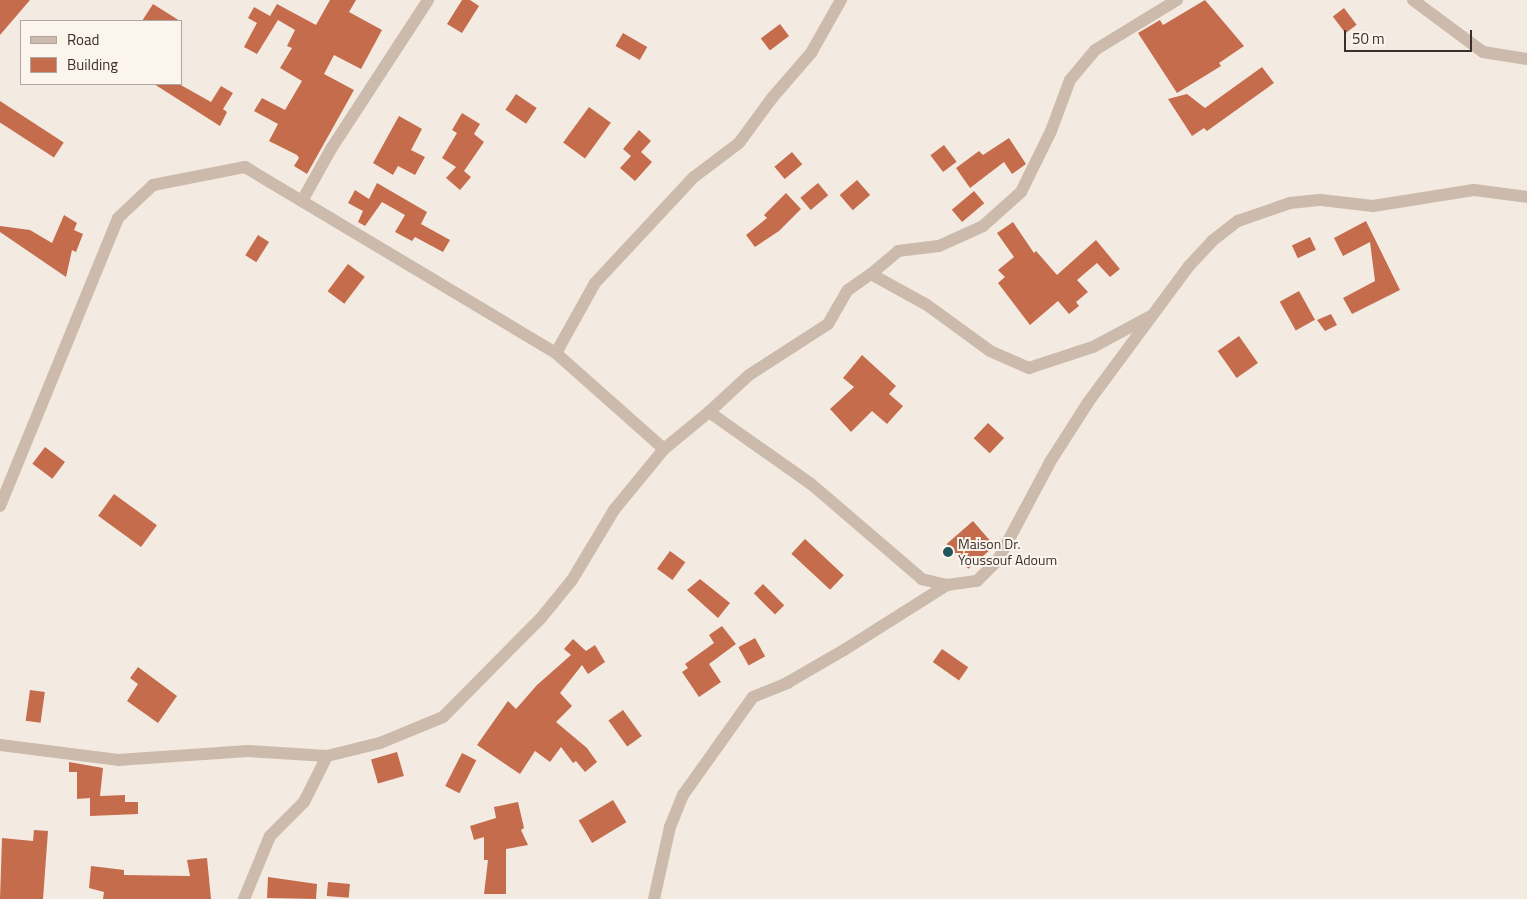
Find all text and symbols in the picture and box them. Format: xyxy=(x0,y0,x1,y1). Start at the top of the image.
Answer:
legend xyxy=(20,20,182,85)
scale bar xyxy=(1347,20,1474,52)
text: 50 m xyxy=(1352,27,1385,50)
text: Road xyxy=(67,28,99,51)
text: Building xyxy=(67,53,118,76)
place label: Maison Dr. Youssouf Adoum xyxy=(958,536,1057,568)
marker: Maison Dr. Youssouf Adoum xyxy=(942,546,954,558)

